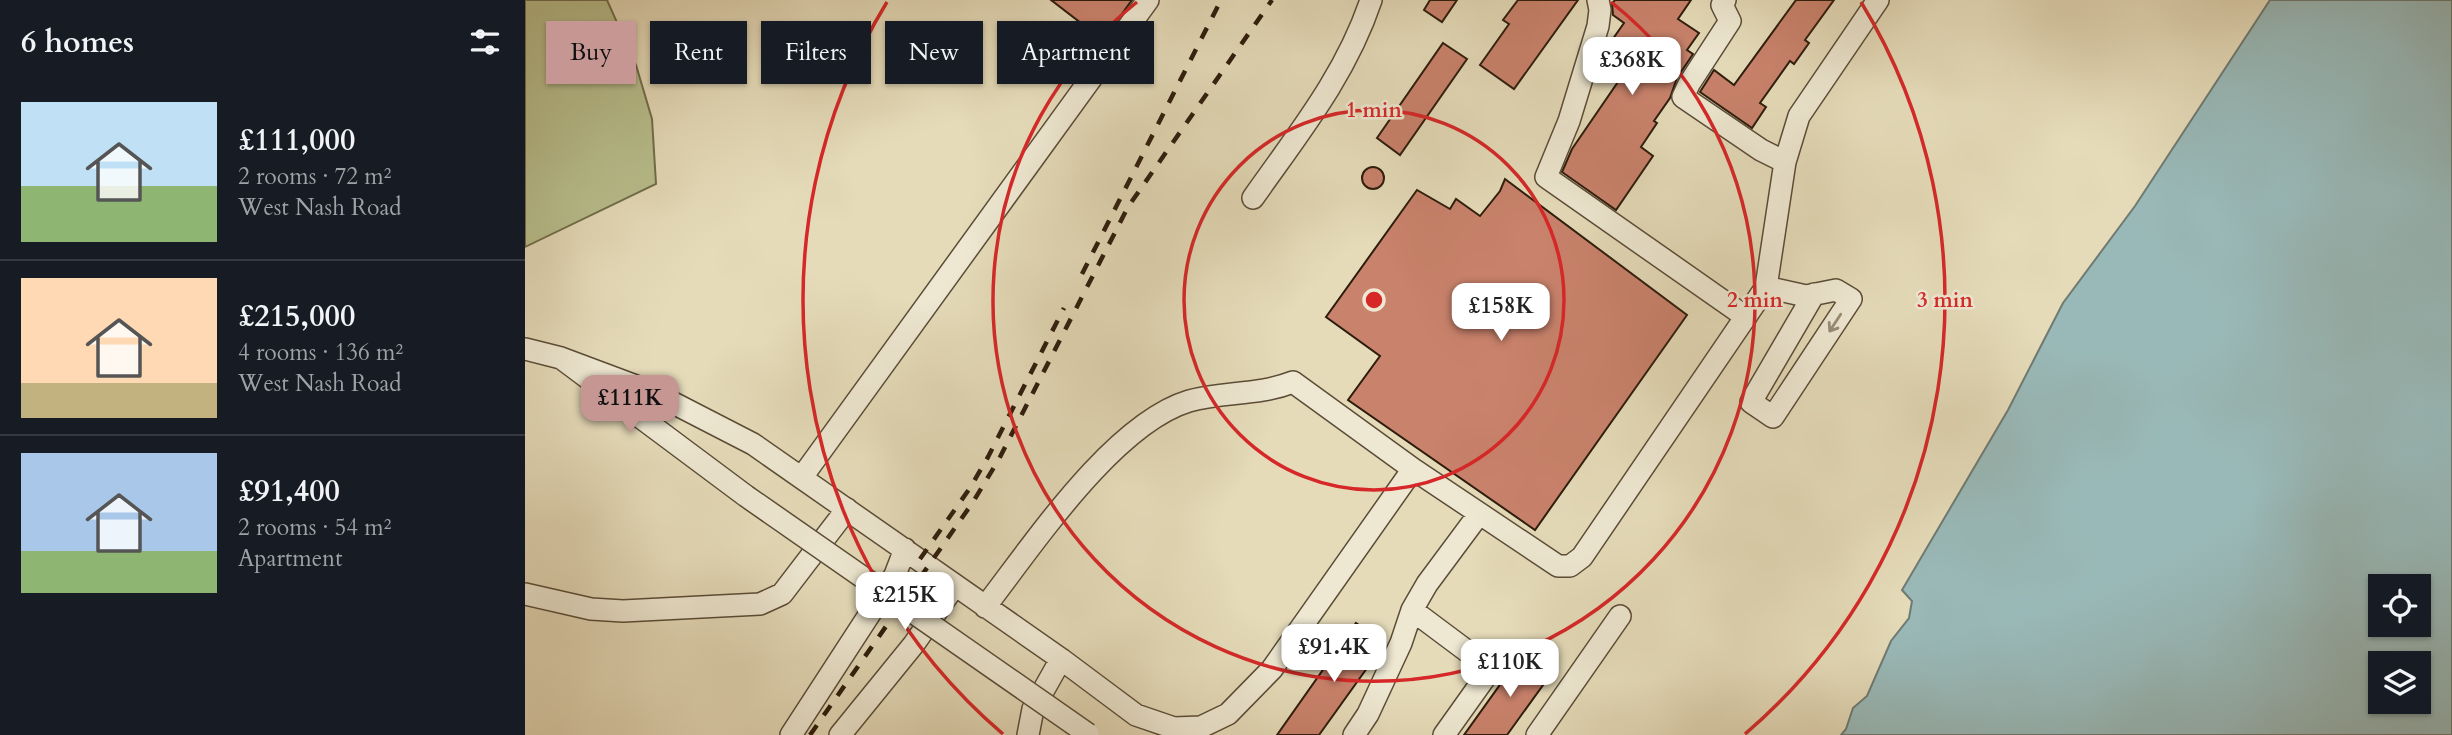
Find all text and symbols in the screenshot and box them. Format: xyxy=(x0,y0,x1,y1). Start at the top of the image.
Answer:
chip: Buy xyxy=(546,21,636,84)
chip: Rent xyxy=(650,21,747,84)
chip: Filters xyxy=(761,21,871,84)
chip: New xyxy=(885,21,983,84)
chip: Apartment xyxy=(997,21,1154,84)
text: 6 homes xyxy=(21,22,134,63)
icon: filters xyxy=(466,23,504,61)
pin: £368K xyxy=(1583,38,1681,97)
text: £368K xyxy=(1599,44,1665,75)
text: 1 min xyxy=(1346,96,1402,125)
text: £111,000 xyxy=(238,120,355,161)
icon: home xyxy=(77,130,161,214)
text: 2 rooms · 72 m² xyxy=(238,161,391,192)
text: West Nash Road xyxy=(238,192,402,223)
pin: £158K xyxy=(1452,284,1550,343)
text: 2 min xyxy=(1727,286,1783,315)
text: 3 min xyxy=(1917,286,1973,315)
centre of rings xyxy=(1362,288,1386,312)
text: £158K xyxy=(1468,290,1534,321)
text: £215,000 xyxy=(238,296,355,337)
icon: home xyxy=(77,306,161,390)
one-way arrow xyxy=(1827,313,1841,333)
text: 4 rooms · 136 m² xyxy=(238,337,403,368)
text: West Nash Road xyxy=(238,368,402,399)
pin: £111K xyxy=(581,376,679,435)
text: £111K xyxy=(597,382,663,413)
text: £91,400 xyxy=(238,471,340,512)
icon: home xyxy=(77,481,161,565)
text: 2 rooms · 54 m² xyxy=(238,512,391,543)
text: Apartment xyxy=(238,543,342,574)
pin: £215K xyxy=(856,572,954,632)
map controls xyxy=(2368,574,2431,714)
button: locate xyxy=(2368,574,2431,637)
text: £215K xyxy=(872,579,938,610)
pin: £91.4K xyxy=(1277,624,1391,684)
text: £91.4K xyxy=(1297,631,1371,662)
pin: £110K xyxy=(1461,640,1559,699)
text: £110K xyxy=(1477,646,1543,677)
button: layers xyxy=(2368,651,2431,714)

